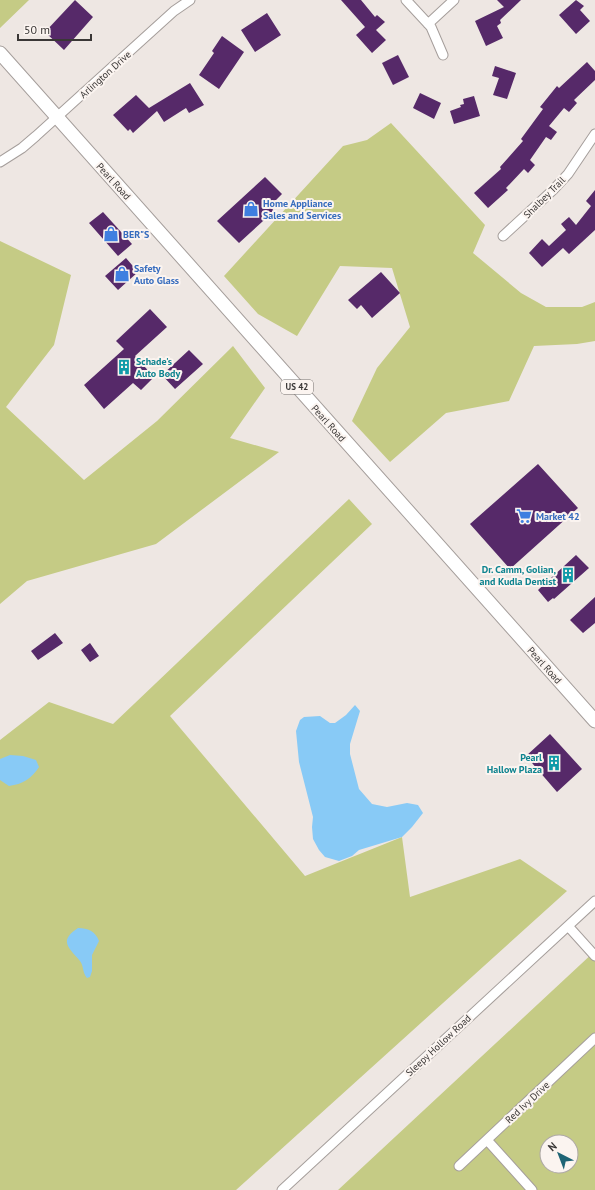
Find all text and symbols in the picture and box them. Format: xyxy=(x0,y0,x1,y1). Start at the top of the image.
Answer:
scale bar xyxy=(18,16,91,42)
text: 50 m xyxy=(24,22,50,37)
street label: Arlington Drive xyxy=(77,48,134,101)
street label: Pearl Road xyxy=(94,160,134,203)
street label: Shalbey Trail xyxy=(521,174,568,221)
place label: Home Appliance Sales and Services xyxy=(263,197,341,222)
shop icon: Home Appliance Sales and Services xyxy=(242,200,260,218)
shop icon: BER"S xyxy=(102,225,120,243)
place label: BER"S xyxy=(123,228,149,241)
place label: Safety Auto Glass xyxy=(134,262,179,287)
shop icon: Safety Auto Glass xyxy=(113,265,131,283)
place label: Schade's Auto Body xyxy=(136,355,180,380)
building icon: Schade's Auto Body xyxy=(115,358,133,376)
road number: US 42 xyxy=(281,380,313,394)
street label: Pearl Road xyxy=(309,402,349,445)
supermarket icon: Market 42 xyxy=(515,507,533,525)
place label: Market 42 xyxy=(536,510,580,523)
place label: Dr. Camm, Golian, and Kudla Dentist xyxy=(480,563,557,588)
building icon: Dr. Camm, Golian, and Kudla Dentist xyxy=(559,566,577,584)
street label: Pearl Road xyxy=(525,644,565,687)
place label: Pearl Hallow Plaza xyxy=(487,751,542,776)
building icon: Pearl Hallow Plaza xyxy=(545,754,563,772)
street label: Sleepy Hollow Road xyxy=(403,1012,474,1079)
street label: Red Ivy Drive xyxy=(503,1079,552,1126)
north arrow xyxy=(539,1134,579,1174)
text: N xyxy=(545,1139,560,1154)

